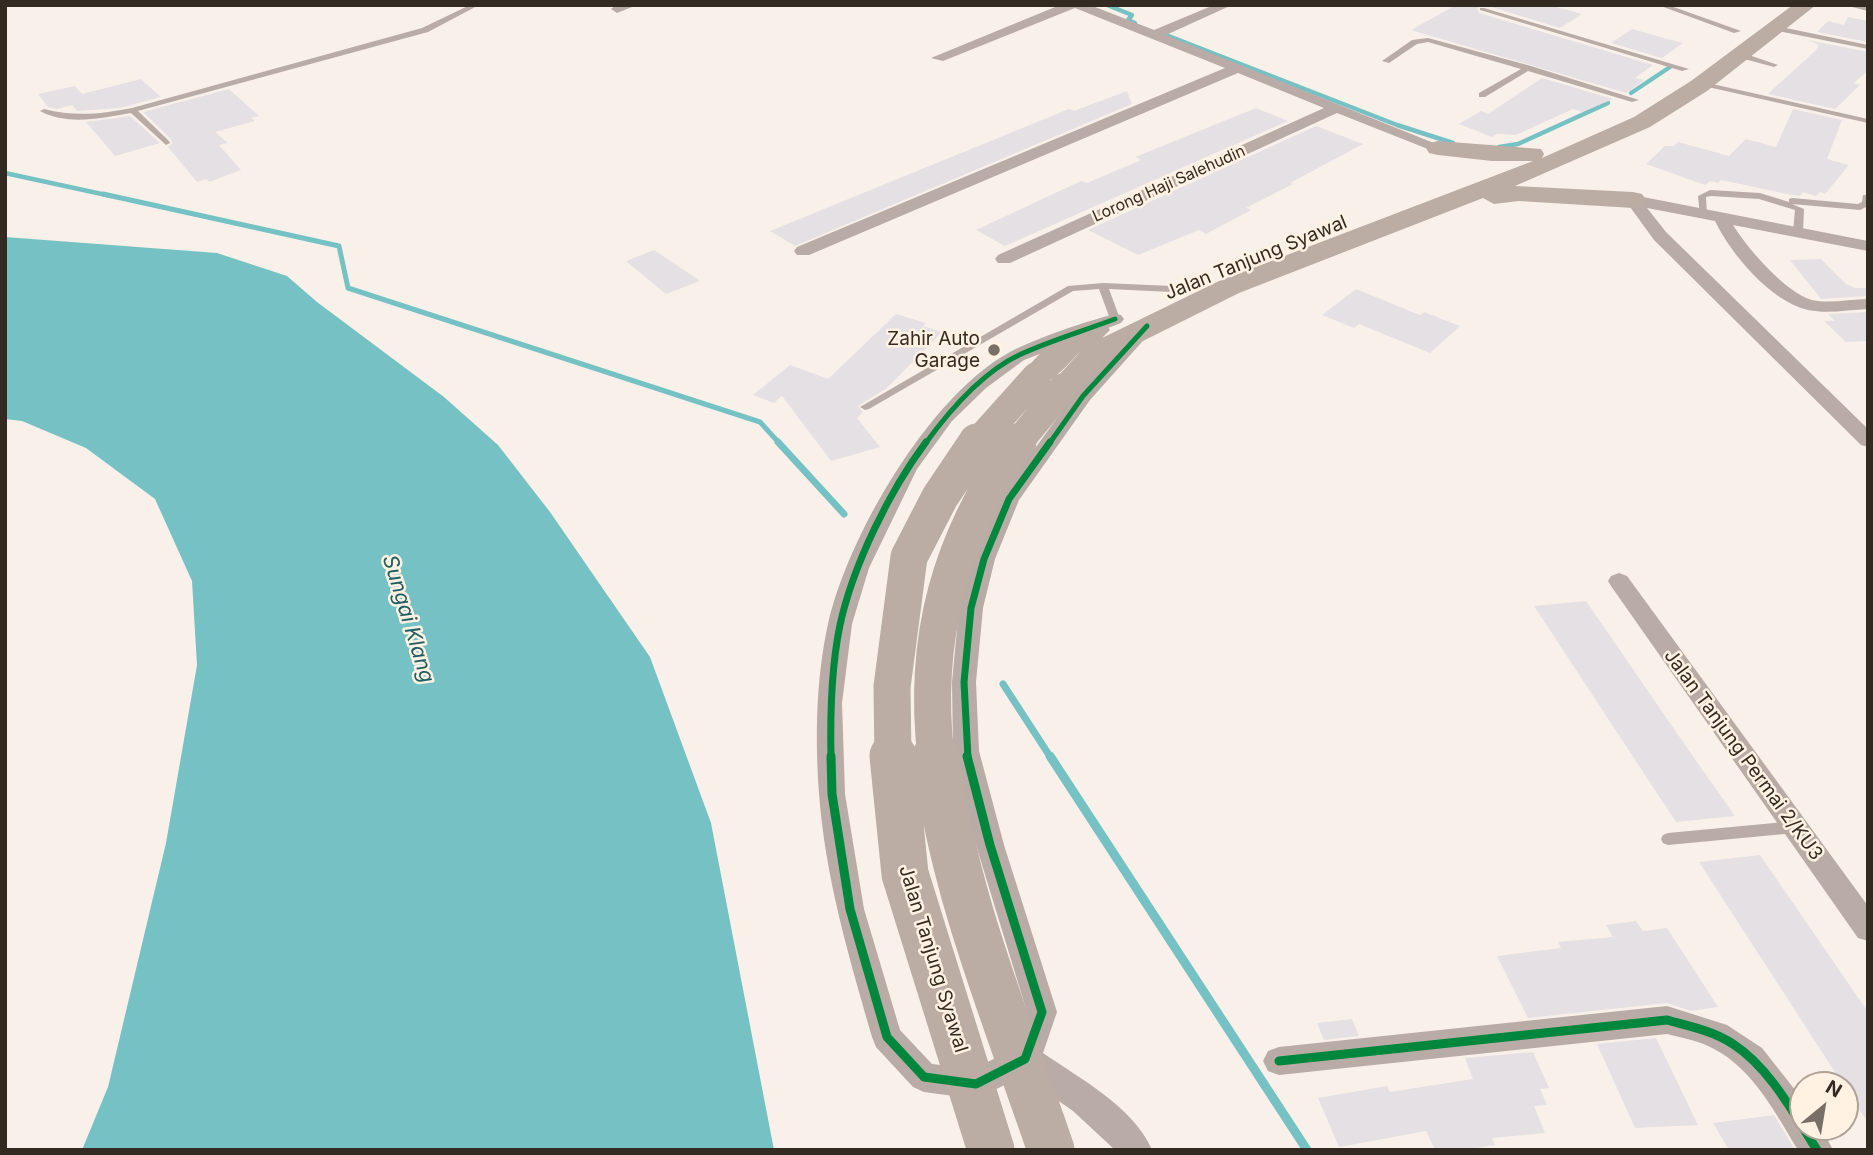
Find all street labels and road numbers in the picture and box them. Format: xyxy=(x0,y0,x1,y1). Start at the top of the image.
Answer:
street label: Lorong Haji Salehudin xyxy=(1090,142,1248,226)
street label: Jalan Tanjung Syawal xyxy=(1162,211,1350,305)
street label: Jalan Tanjung Permai 2/KU3 xyxy=(1659,645,1827,865)
street label: Jalan Tanjung Syawal xyxy=(894,863,972,1055)

